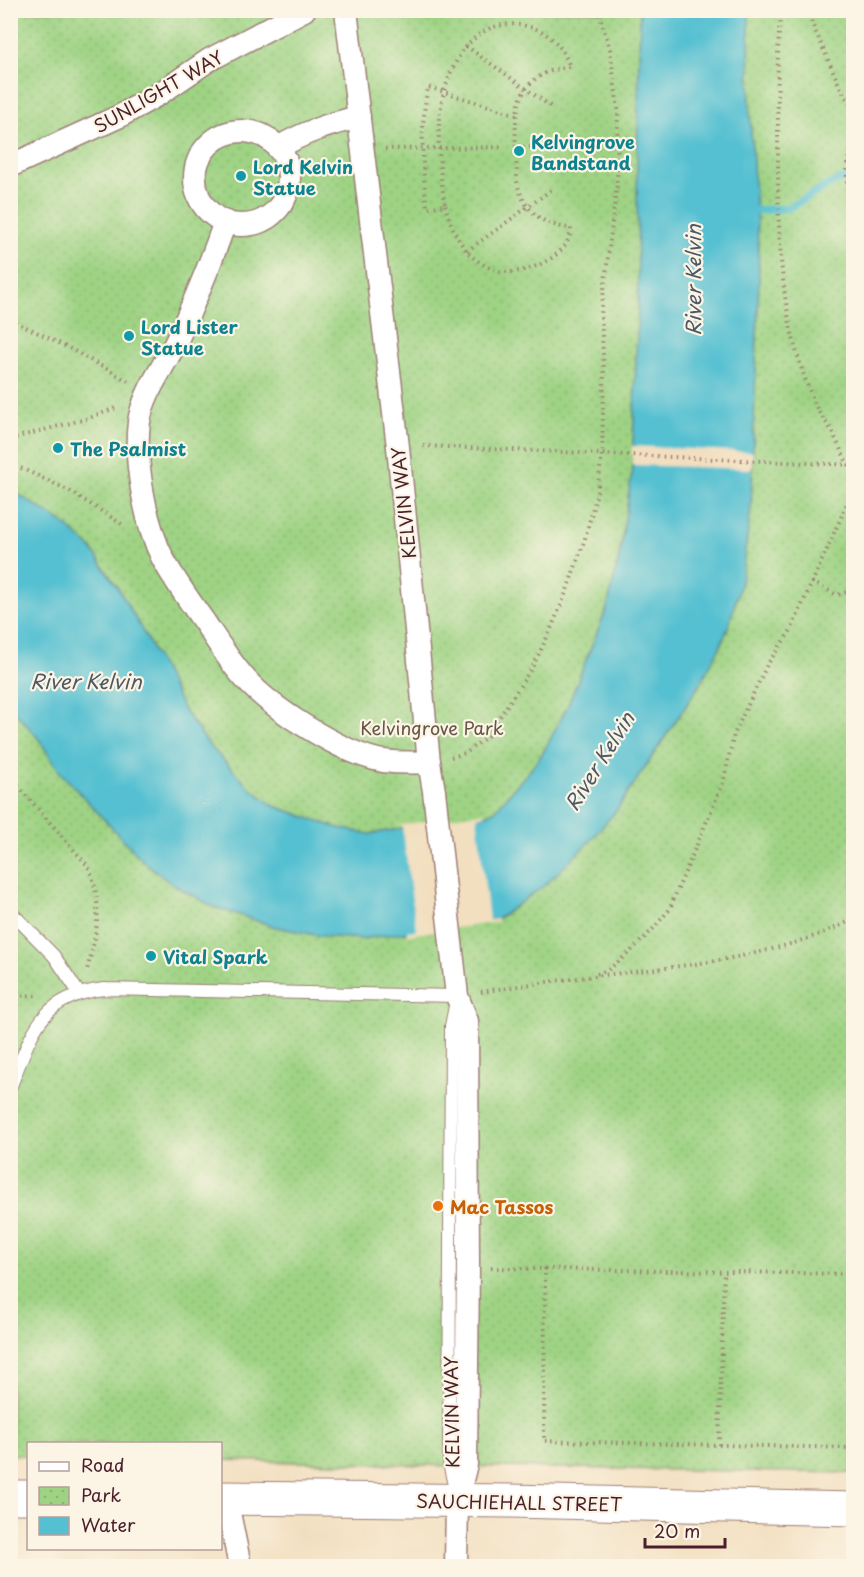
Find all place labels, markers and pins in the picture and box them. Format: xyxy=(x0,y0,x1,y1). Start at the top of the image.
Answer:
place label: Kelvingrove Bandstand xyxy=(531,128,635,176)
marker: Kelvingrove Bandstand xyxy=(512,144,526,158)
place label: Lord Kelvin Statue xyxy=(253,153,353,201)
marker: Lord Kelvin Statue xyxy=(234,169,248,183)
place label: Lord Lister Statue xyxy=(141,313,238,361)
marker: Lord Lister Statue xyxy=(122,329,136,343)
place label: The Psalmist xyxy=(70,435,187,462)
marker: The Psalmist xyxy=(51,441,65,455)
place label: Vital Spark xyxy=(163,943,268,970)
marker: Vital Spark xyxy=(144,949,158,963)
place label: Mac Tassos xyxy=(450,1193,553,1220)
marker: Mac Tassos xyxy=(431,1199,445,1213)

